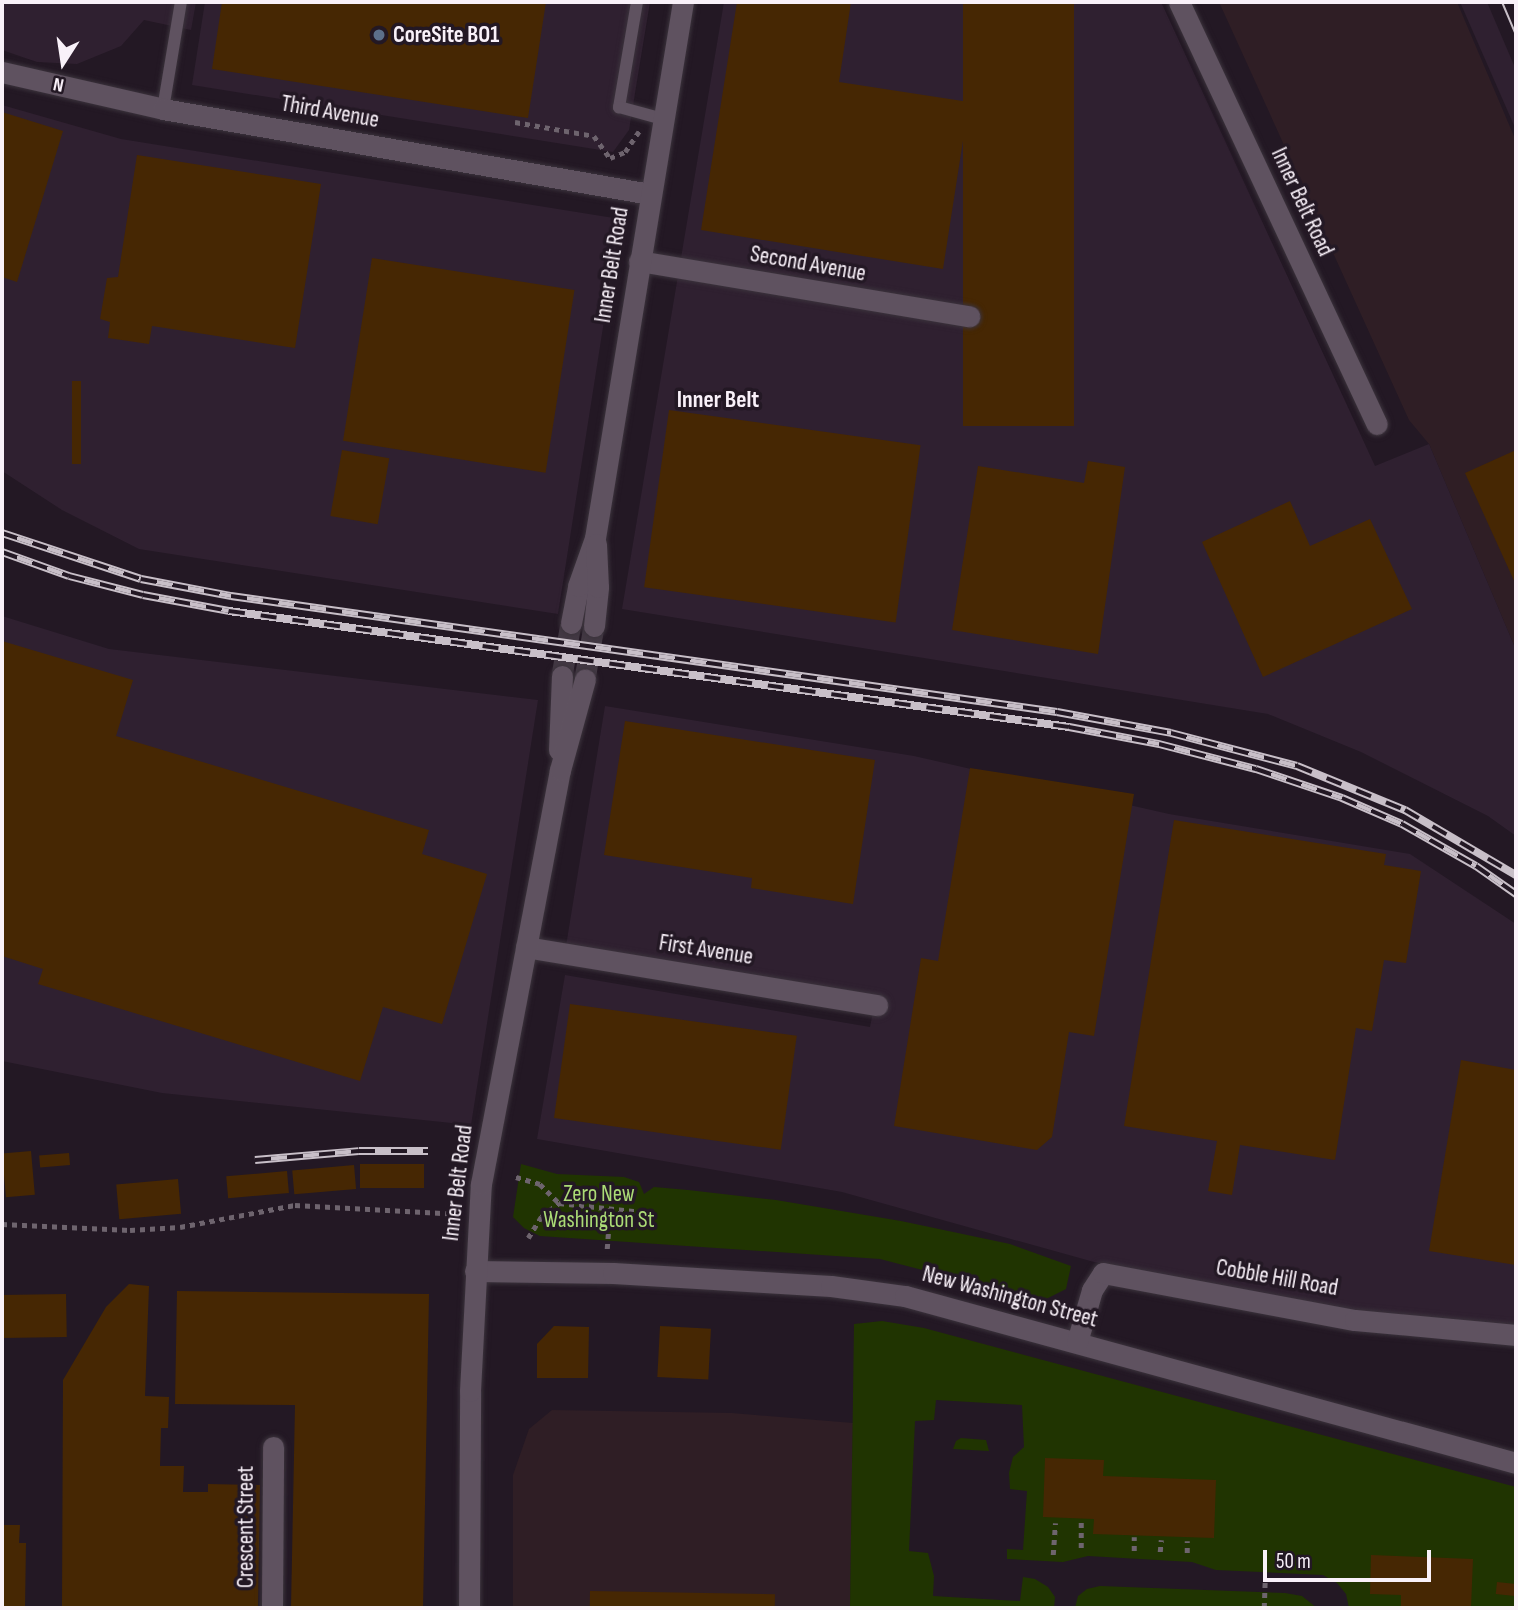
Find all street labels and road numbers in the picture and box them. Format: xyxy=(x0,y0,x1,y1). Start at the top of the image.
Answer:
street label: Third Avenue xyxy=(279,90,381,134)
street label: Inner Belt Road xyxy=(1265,143,1339,261)
street label: Inner Belt Road xyxy=(589,205,635,325)
street label: Second Avenue xyxy=(748,240,868,288)
street label: First Avenue xyxy=(657,929,755,971)
street label: Inner Belt Road xyxy=(437,1123,479,1243)
street label: Cobble Hill Road xyxy=(1214,1254,1340,1302)
street label: New Washington Street xyxy=(919,1260,1101,1334)
street label: Crescent Street xyxy=(232,1466,260,1588)

